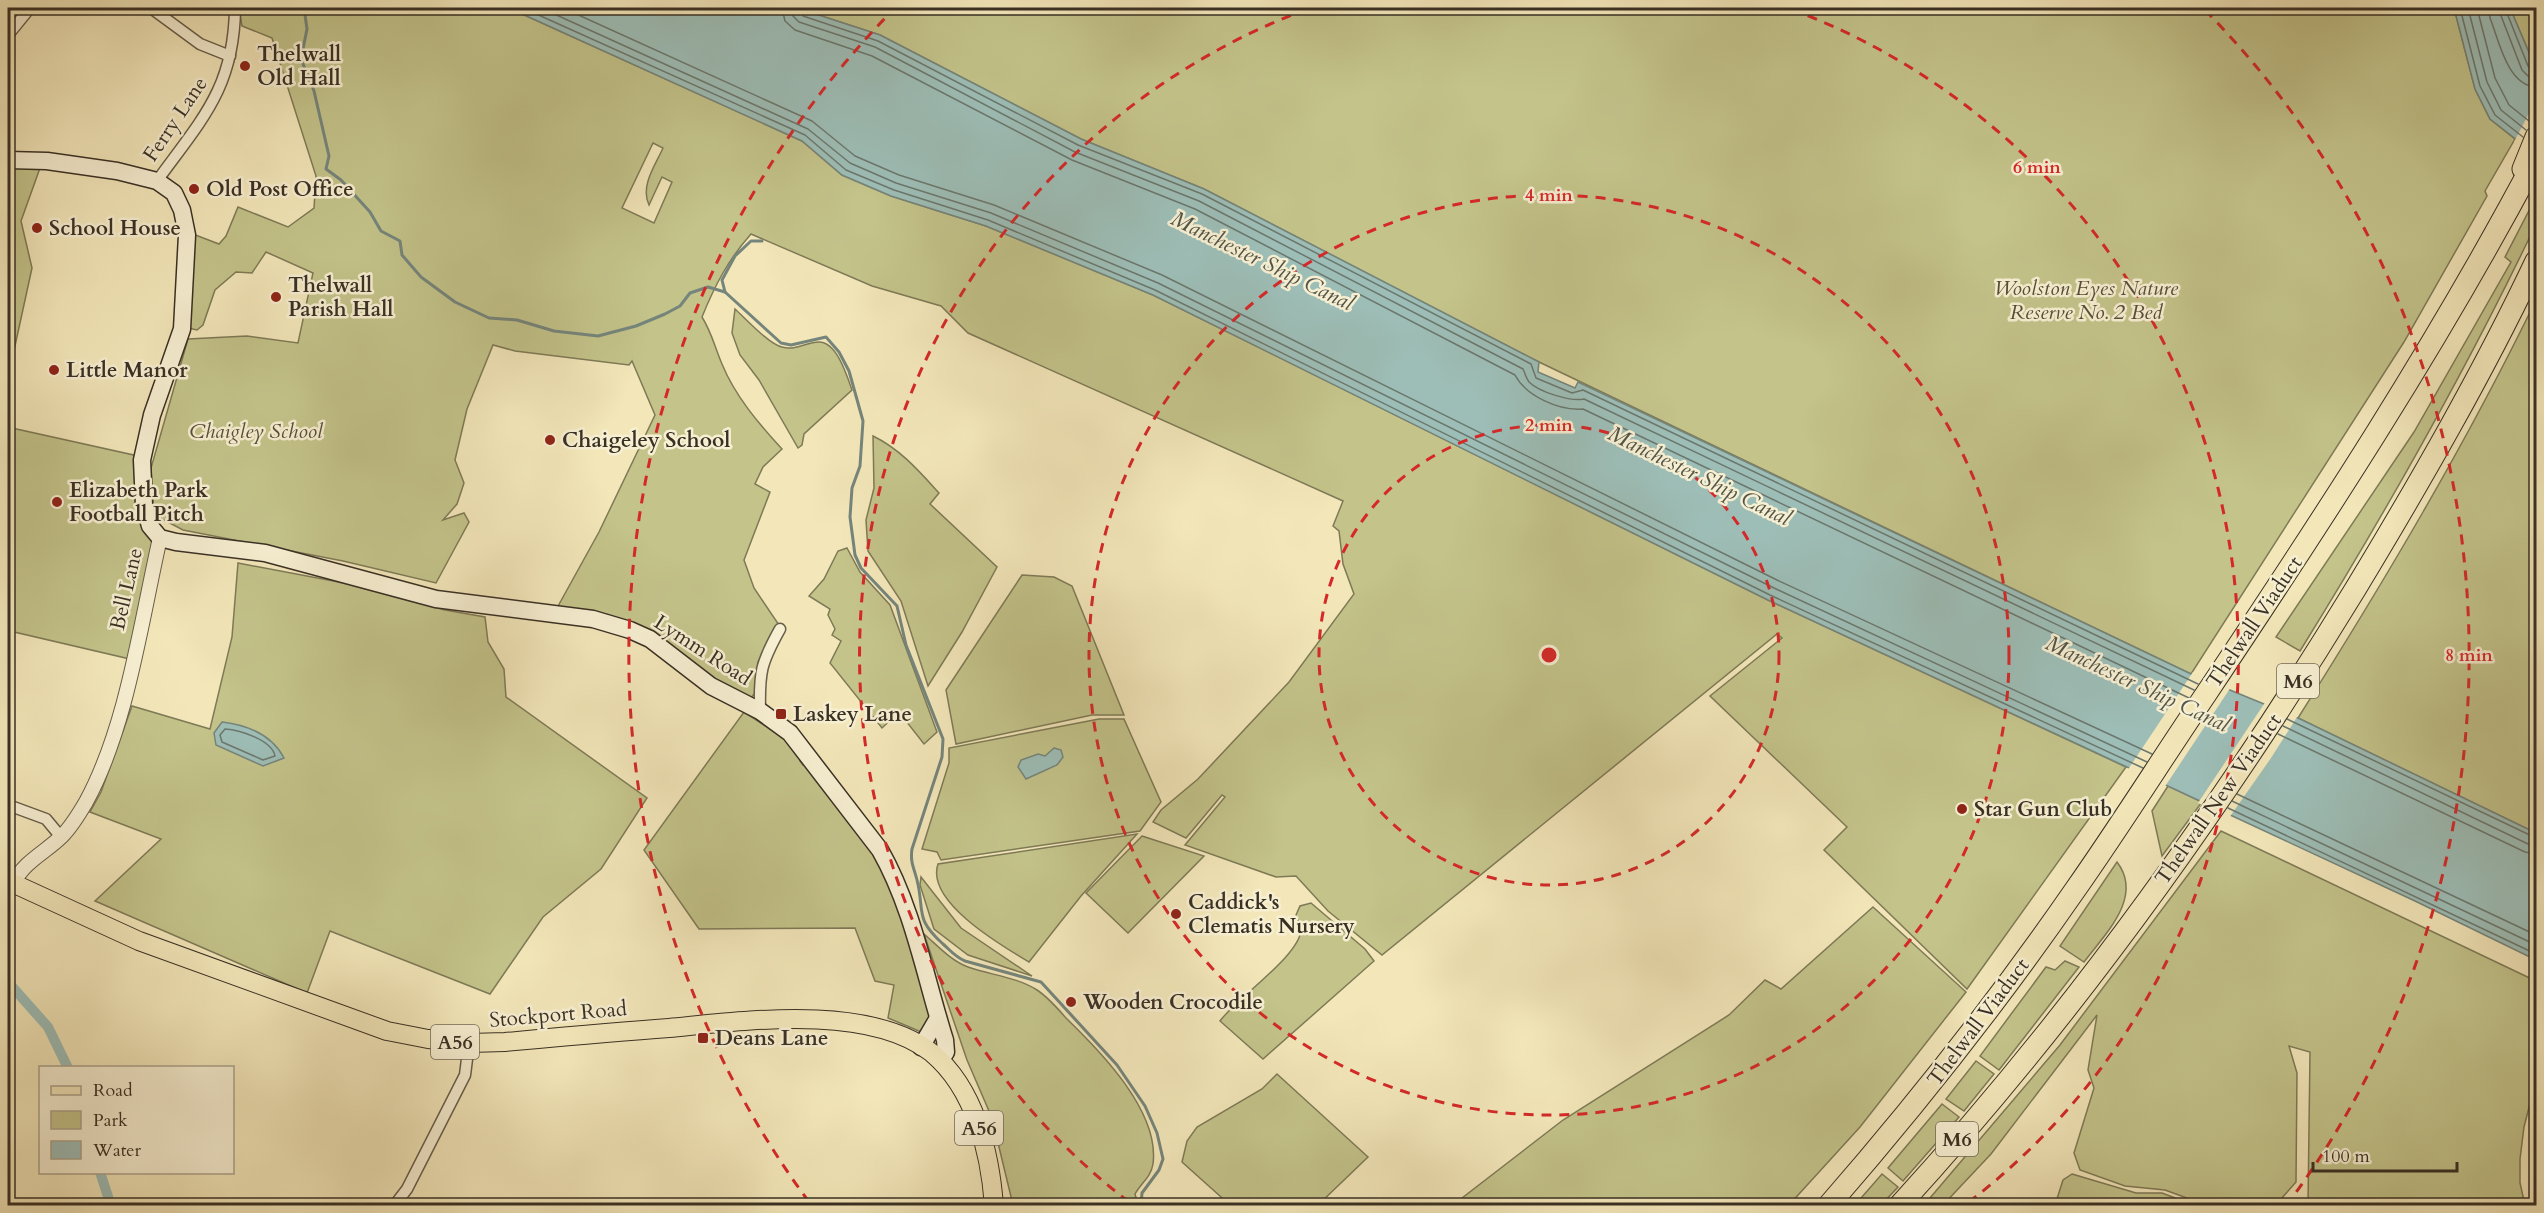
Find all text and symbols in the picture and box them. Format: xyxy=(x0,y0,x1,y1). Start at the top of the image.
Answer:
place label: Thelwall Old Hall xyxy=(257,40,341,93)
marker: Thelwall Old Hall xyxy=(238,59,252,73)
street label: Ferry Lane xyxy=(136,71,215,168)
text: 6 min xyxy=(2013,155,2061,180)
place label: Old Post Office xyxy=(206,175,354,204)
marker: Old Post Office xyxy=(187,182,201,196)
text: 4 min xyxy=(1525,183,1573,208)
water label: Manchester Ship Canal xyxy=(1166,204,1360,319)
place label: School House xyxy=(49,214,181,243)
marker: School House xyxy=(30,221,44,235)
place label: Thelwall Parish Hall xyxy=(288,271,393,324)
park label: Woolston Eyes Nature Reserve No. 2 Bed xyxy=(1994,274,2179,327)
marker: Thelwall Parish Hall xyxy=(269,290,283,304)
place label: Little Manor xyxy=(66,356,188,385)
marker: Little Manor xyxy=(47,363,61,377)
text: 2 min xyxy=(1525,413,1573,438)
park label: Chaigley School xyxy=(189,417,324,446)
water label: Manchester Ship Canal xyxy=(1603,419,1797,534)
place label: Chaigeley School xyxy=(562,426,730,455)
marker: Chaigeley School xyxy=(543,433,557,447)
place label: Elizabeth Park Football Pitch xyxy=(69,476,208,529)
marker: Elizabeth Park Football Pitch xyxy=(50,495,64,509)
street label: Bell Lane xyxy=(103,545,150,633)
street label: Thelwall Viaduct xyxy=(2200,550,2310,694)
street label: Lymm Road xyxy=(648,608,757,693)
water label: Manchester Ship Canal xyxy=(2041,628,2235,740)
text: 8 min xyxy=(2445,643,2493,668)
centre of rings xyxy=(1539,645,1559,665)
road number: M6 xyxy=(2277,664,2319,698)
place label: Laskey Lane xyxy=(793,700,912,729)
marker: Laskey Lane xyxy=(774,707,788,721)
street label: Thelwall New Viaduct xyxy=(2148,707,2289,891)
place label: Star Gun Club xyxy=(1974,795,2112,824)
marker: Star Gun Club xyxy=(1955,802,1969,816)
place label: Caddick's Clematis Nursery xyxy=(1188,888,1355,941)
marker: Caddick's Clematis Nursery xyxy=(1169,907,1183,921)
street label: Thelwall Viaduct xyxy=(1921,952,2036,1092)
place label: Wooden Crocodile xyxy=(1082,988,1263,1017)
street label: Stockport Road xyxy=(488,994,628,1035)
marker: Wooden Crocodile xyxy=(1064,995,1078,1009)
place label: Deans Lane xyxy=(715,1024,828,1053)
road number: A56 xyxy=(431,1025,479,1059)
marker: Deans Lane xyxy=(696,1031,710,1045)
legend xyxy=(39,1066,234,1174)
text: Road xyxy=(93,1078,133,1103)
text: Park xyxy=(93,1108,128,1133)
road number: A56 xyxy=(955,1111,1003,1145)
road number: M6 xyxy=(1936,1122,1978,1156)
scale bar xyxy=(2313,1135,2457,1173)
text: Water xyxy=(92,1138,142,1163)
text: 100 m xyxy=(2322,1144,2370,1169)

